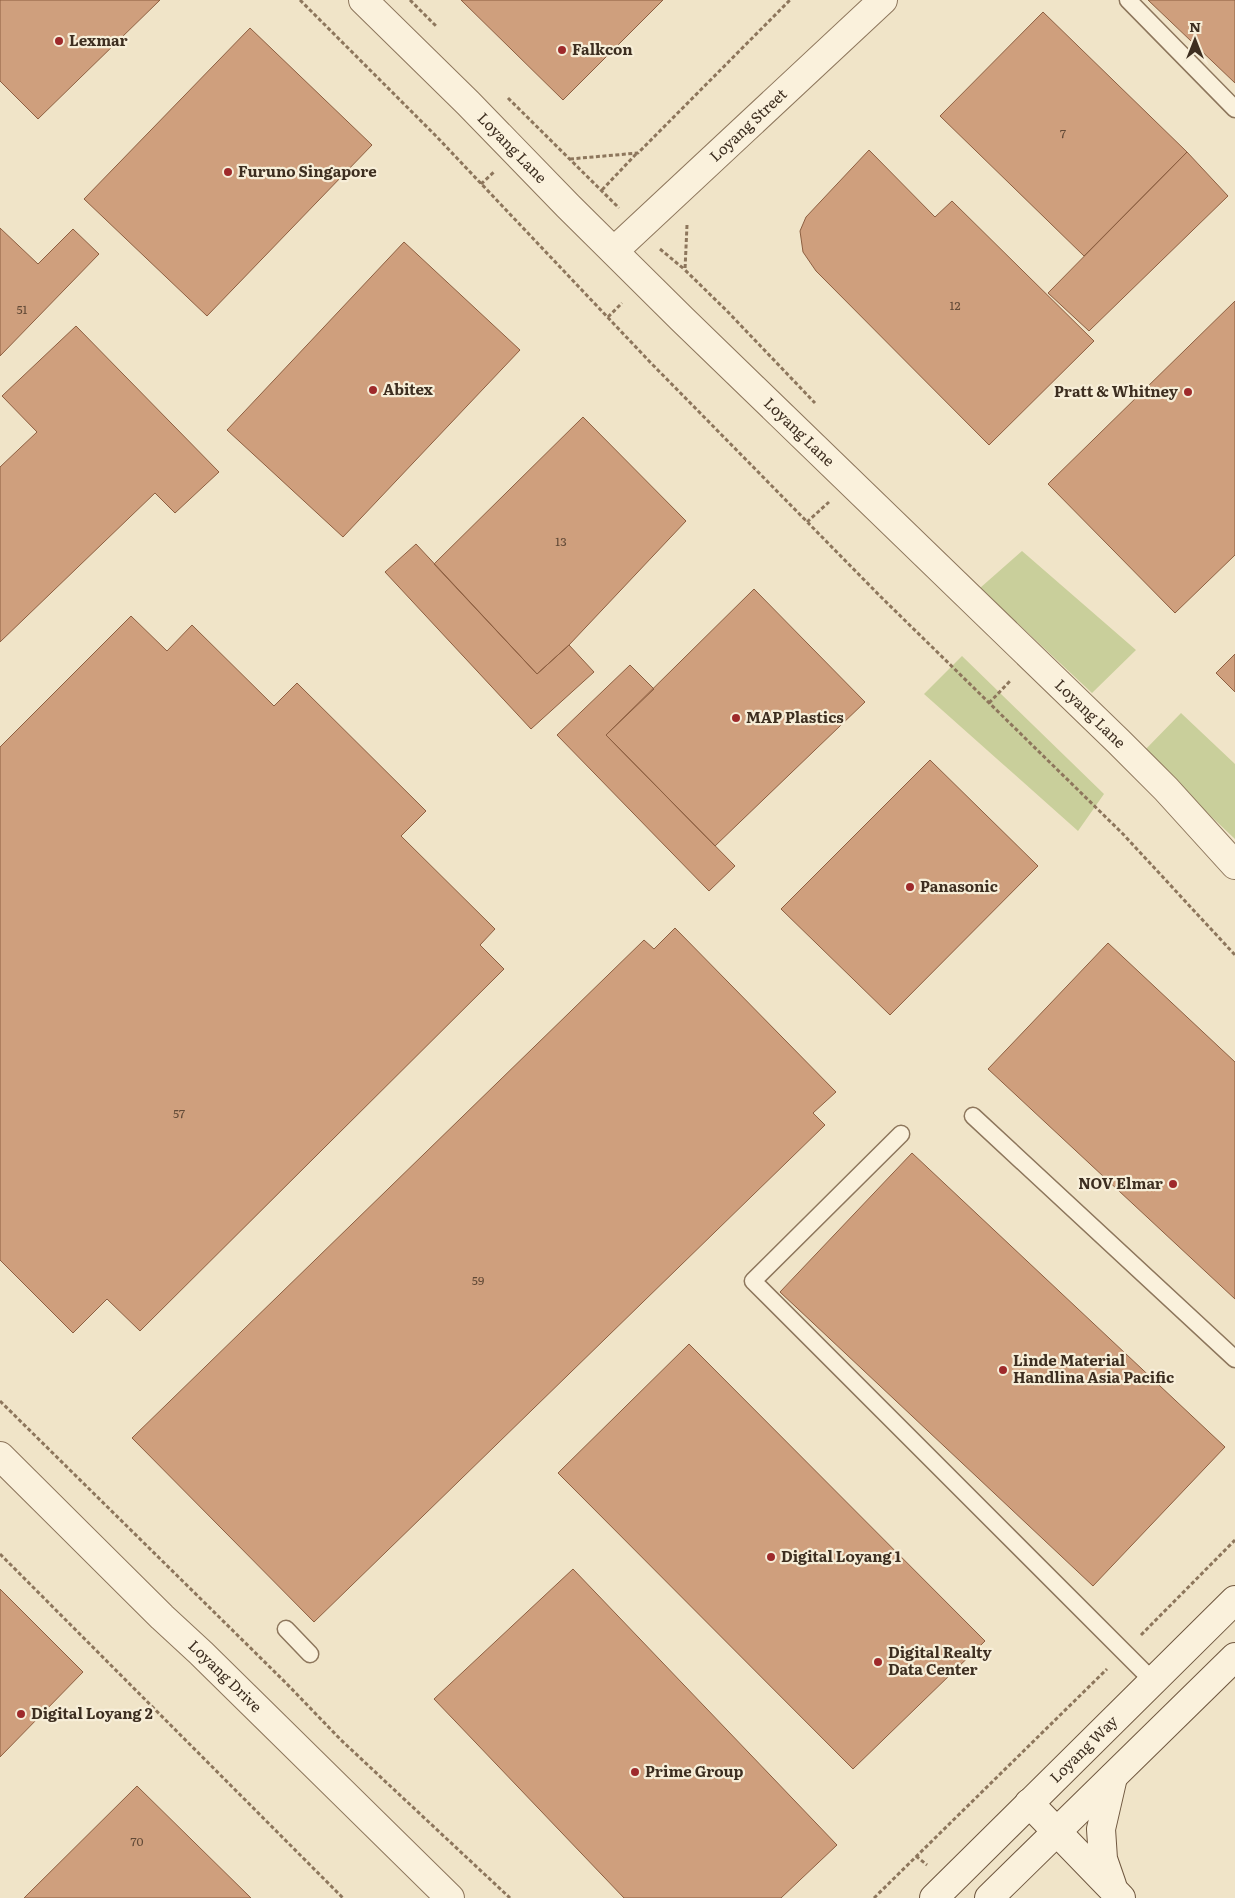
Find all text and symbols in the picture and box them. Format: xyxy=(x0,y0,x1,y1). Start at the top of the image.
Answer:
north arrow xyxy=(1170,15,1220,65)
text: N xyxy=(1189,16,1201,36)
place label: Lexmar xyxy=(69,28,128,51)
marker: Lexmar xyxy=(53,35,65,47)
place label: Falkcon xyxy=(572,37,633,60)
marker: Falkcon xyxy=(556,44,568,56)
street label: Loyang Street xyxy=(704,82,791,166)
street label: Loyang Lane xyxy=(473,106,553,188)
house number: 7 xyxy=(1060,124,1066,142)
place label: Furuno Singapore xyxy=(238,159,377,182)
marker: Furuno Singapore xyxy=(222,166,234,178)
house number: 12 xyxy=(950,296,960,314)
house number: 51 xyxy=(17,300,28,318)
place label: Abitex xyxy=(383,377,433,400)
place label: Pratt & Whitney xyxy=(1054,379,1179,402)
marker: Abitex xyxy=(367,384,379,396)
marker: Pratt & Whitney xyxy=(1182,386,1194,398)
street label: Loyang Lane xyxy=(759,391,841,471)
house number: 13 xyxy=(555,532,567,550)
street label: Loyang Lane xyxy=(1050,673,1132,753)
place label: MAP Plastics xyxy=(746,705,844,728)
marker: MAP Plastics xyxy=(730,712,742,724)
place label: Panasonic xyxy=(920,874,998,897)
marker: Panasonic xyxy=(904,881,916,893)
house number: 57 xyxy=(173,1104,185,1122)
place label: NOV Elmar xyxy=(1078,1171,1163,1194)
marker: NOV Elmar xyxy=(1167,1178,1179,1190)
house number: 59 xyxy=(472,1271,484,1289)
place label: Linde Material Handlina Asia Pacific xyxy=(1013,1348,1174,1388)
marker: Linde Material Handlina Asia Pacific xyxy=(997,1364,1009,1376)
place label: Digital Loyang 1 xyxy=(781,1544,901,1567)
marker: Digital Loyang 1 xyxy=(765,1551,777,1563)
street label: Loyang Drive xyxy=(184,1634,268,1717)
place label: Digital Realty Data Center xyxy=(888,1640,993,1680)
marker: Digital Realty Data Center xyxy=(872,1656,884,1668)
place label: Digital Loyang 2 xyxy=(31,1701,153,1724)
marker: Digital Loyang 2 xyxy=(15,1708,27,1720)
street label: Loyang Way xyxy=(1044,1709,1122,1788)
place label: Prime Group xyxy=(645,1759,744,1782)
marker: Prime Group xyxy=(629,1766,641,1778)
house number: 70 xyxy=(130,1832,144,1850)

